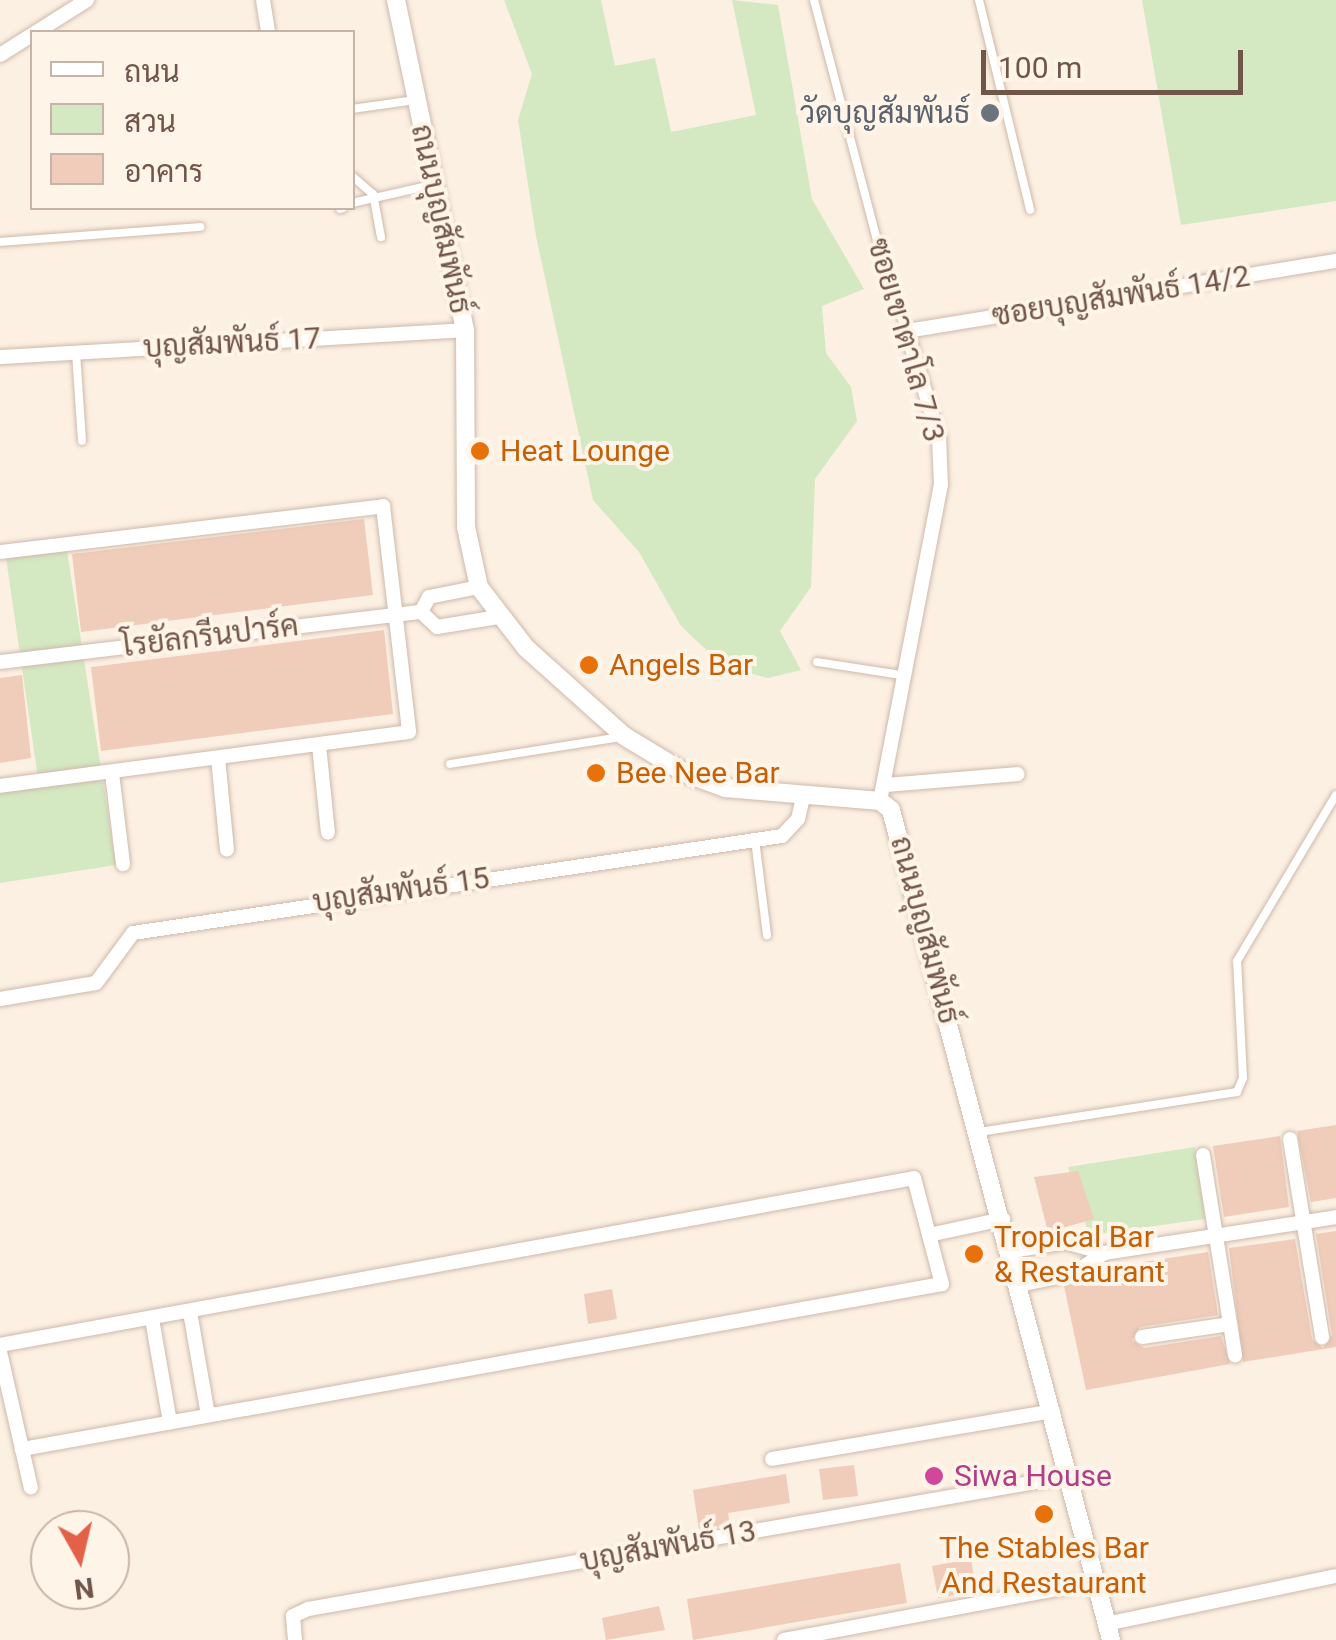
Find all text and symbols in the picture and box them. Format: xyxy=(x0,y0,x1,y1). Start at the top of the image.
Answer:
legend xyxy=(30,30,355,210)
scale bar xyxy=(986,30,1248,92)
text: 100 m xyxy=(998,50,1082,85)
text: ถนน xyxy=(124,54,180,89)
place label: วัดบุญสัมพันธ์ xyxy=(800,95,970,131)
marker: วัดบุญสัมพันธ์ xyxy=(979,102,1001,124)
text: สวน xyxy=(124,104,176,139)
street label: ถนนบุญสัมพันธ์ xyxy=(403,121,479,317)
text: อาคาร xyxy=(124,154,203,189)
street label: ซอยเขาตาโล 7/3 xyxy=(860,234,952,446)
street label: ซอยบุญสัมพันธ์ 14/2 xyxy=(989,258,1253,334)
street label: บุญสัมพันธ์ 17 xyxy=(142,320,322,366)
place label: Heat Lounge xyxy=(500,433,670,469)
marker: Heat Lounge xyxy=(469,440,491,462)
street label: โรยัลกรีนปาร์ค xyxy=(119,607,301,665)
place label: Angels Bar xyxy=(609,647,753,683)
marker: Angels Bar xyxy=(578,654,600,676)
place label: Bee Nee Bar xyxy=(616,755,780,791)
marker: Bee Nee Bar xyxy=(585,762,607,784)
street label: ถนนบุญสัมพันธ์ xyxy=(883,832,967,1028)
street label: บุญสัมพันธ์ 15 xyxy=(310,860,492,920)
place label: Tropical Bar & Restaurant xyxy=(994,1219,1165,1290)
marker: Tropical Bar & Restaurant xyxy=(963,1243,985,1265)
place label: Siwa House xyxy=(954,1458,1112,1494)
marker: Siwa House xyxy=(923,1465,945,1487)
marker: The Stables Bar And Restaurant xyxy=(1033,1503,1055,1525)
north arrow xyxy=(30,1510,130,1610)
street label: บุญสัมพันธ์ 13 xyxy=(577,1513,759,1579)
place label: The Stables Bar And Restaurant xyxy=(939,1530,1149,1600)
text: N xyxy=(72,1571,96,1606)

